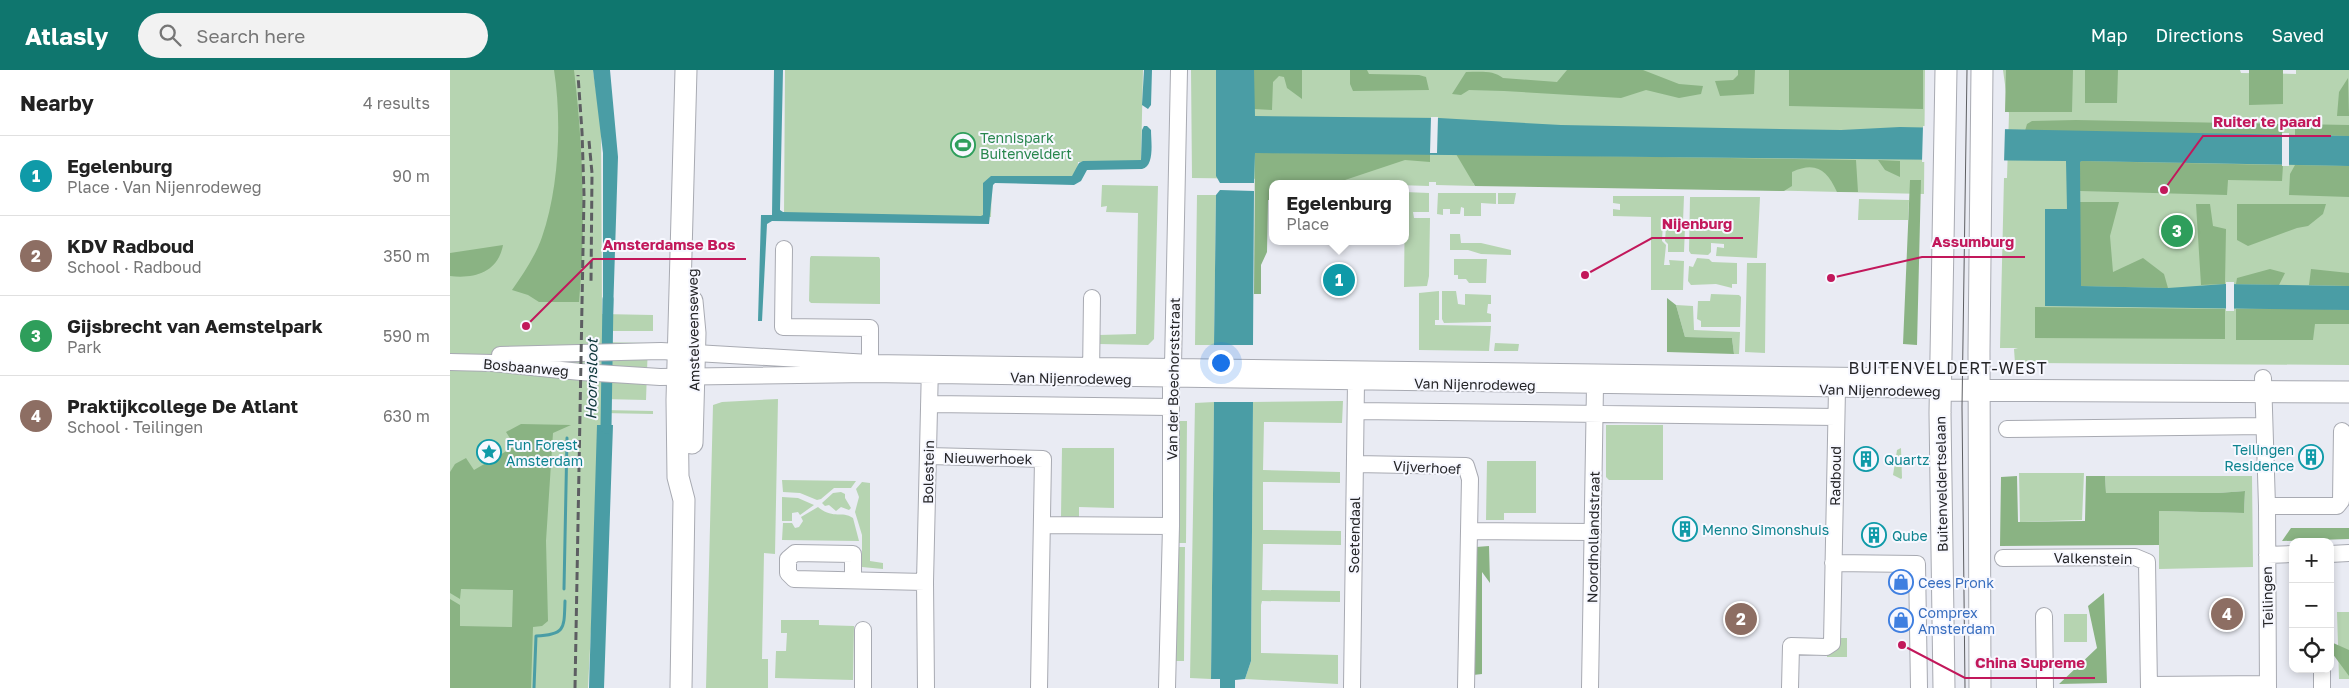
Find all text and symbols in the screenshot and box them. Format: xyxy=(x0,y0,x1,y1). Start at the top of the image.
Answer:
search box xyxy=(138,13,488,58)
text: Atlasly xyxy=(25,21,108,50)
icon: search xyxy=(156,21,184,49)
text: Search here xyxy=(196,24,305,47)
text: Map xyxy=(2091,24,2127,46)
text: Directions xyxy=(2155,24,2243,46)
text: Saved xyxy=(2271,24,2324,46)
text: Nearby xyxy=(20,90,94,116)
text: 4 results xyxy=(363,93,430,113)
callout: Ruiter te paard xyxy=(2203,106,2331,136)
text: Ruiter te paard xyxy=(2213,112,2321,130)
place label: Tennispark Buitenveldert xyxy=(980,129,1072,162)
sports icon: Tennispark Buitenveldert xyxy=(950,132,976,158)
text: Egelenburg xyxy=(67,154,172,177)
text: 1 xyxy=(32,166,40,186)
text: 90 m xyxy=(392,166,430,186)
text: Place · Van Nijenrodeweg xyxy=(67,177,262,197)
popup xyxy=(1269,180,1409,245)
text: Egelenburg xyxy=(1286,191,1392,214)
callout: Nijenburg xyxy=(1652,208,1743,238)
pin: 3 xyxy=(2161,212,2193,250)
text: Place xyxy=(1286,214,1329,234)
text: Nijenburg xyxy=(1662,214,1732,232)
callout: Assumburg xyxy=(1922,227,2025,257)
callout: Amsterdamse Bos xyxy=(593,229,746,259)
text: Assumburg xyxy=(1932,232,2014,250)
text: KDV Radboud xyxy=(67,234,194,257)
text: Amsterdamse Bos xyxy=(603,235,735,253)
text: 2 xyxy=(31,246,41,266)
text: 350 m xyxy=(383,246,430,266)
text: School · Radboud xyxy=(67,257,201,277)
pin: 1 xyxy=(1323,261,1355,299)
street label: Amstelveenseweg xyxy=(683,268,703,392)
street label: Van der Boechorststraat xyxy=(1163,297,1183,461)
text: Gijsbrecht van Aemstelpark xyxy=(67,314,323,337)
text: 3 xyxy=(31,326,41,346)
text: 590 m xyxy=(383,326,430,346)
water label: Hoornsloot xyxy=(581,336,601,420)
text: Park xyxy=(67,337,102,357)
your location xyxy=(1208,350,1234,376)
street label: Bosbaanweg xyxy=(482,355,570,379)
district label: BUITENVELDERT-WEST xyxy=(1848,358,2048,378)
street label: Van Nijenrodeweg xyxy=(1010,368,1132,388)
street label: Van Nijenrodeweg xyxy=(1414,374,1536,394)
street label: Van Nijenrodeweg xyxy=(1819,380,1941,400)
text: Praktijkcollege De Atlant xyxy=(67,394,298,417)
text: 4 xyxy=(31,406,41,426)
text: 630 m xyxy=(383,406,430,426)
street label: Buitenveldertselaan xyxy=(1931,416,1951,552)
text: School · Teilingen xyxy=(67,417,203,437)
place label: Fun Forest Amsterdam xyxy=(506,436,583,469)
place icon: Fun Forest Amsterdam xyxy=(476,439,502,465)
street label: Bolestein xyxy=(919,440,937,504)
place label: Teilingen Residence xyxy=(2224,441,2294,474)
building icon: Teilingen Residence xyxy=(2298,444,2324,470)
street label: Radboud xyxy=(1826,446,1844,506)
building icon: Quartz xyxy=(1853,446,1879,472)
street label: Nieuwerhoek xyxy=(943,449,1033,467)
place label: Quartz xyxy=(1884,451,1930,468)
street label: Vijverhoef xyxy=(1393,457,1461,477)
street label: Noordhollandstraat xyxy=(1583,471,1603,603)
street label: Soetendaal xyxy=(1345,496,1363,574)
building icon: Menno Simonshuis xyxy=(1672,516,1698,542)
place label: Menno Simonshuis xyxy=(1702,521,1829,538)
building icon: Qube xyxy=(1861,522,1887,548)
place label: Qube xyxy=(1892,527,1928,544)
map controls xyxy=(2289,538,2334,673)
button: + xyxy=(2289,538,2334,583)
street label: Valkenstein xyxy=(2053,549,2133,567)
street label: Teilingen xyxy=(2258,566,2276,628)
shop icon: Cees Pronk xyxy=(1888,569,1914,595)
place label: Cees Pronk xyxy=(1918,574,1994,591)
button: − xyxy=(2289,583,2334,628)
pin: 4 xyxy=(2211,595,2243,633)
pin: 2 xyxy=(1725,600,1757,638)
place label: Comprex Amsterdam xyxy=(1918,604,1995,637)
shop icon: Comprex Amsterdam xyxy=(1888,607,1914,633)
button: locate xyxy=(2289,628,2334,673)
callout: China Supreme xyxy=(1965,648,2095,678)
text: China Supreme xyxy=(1975,653,2085,671)

